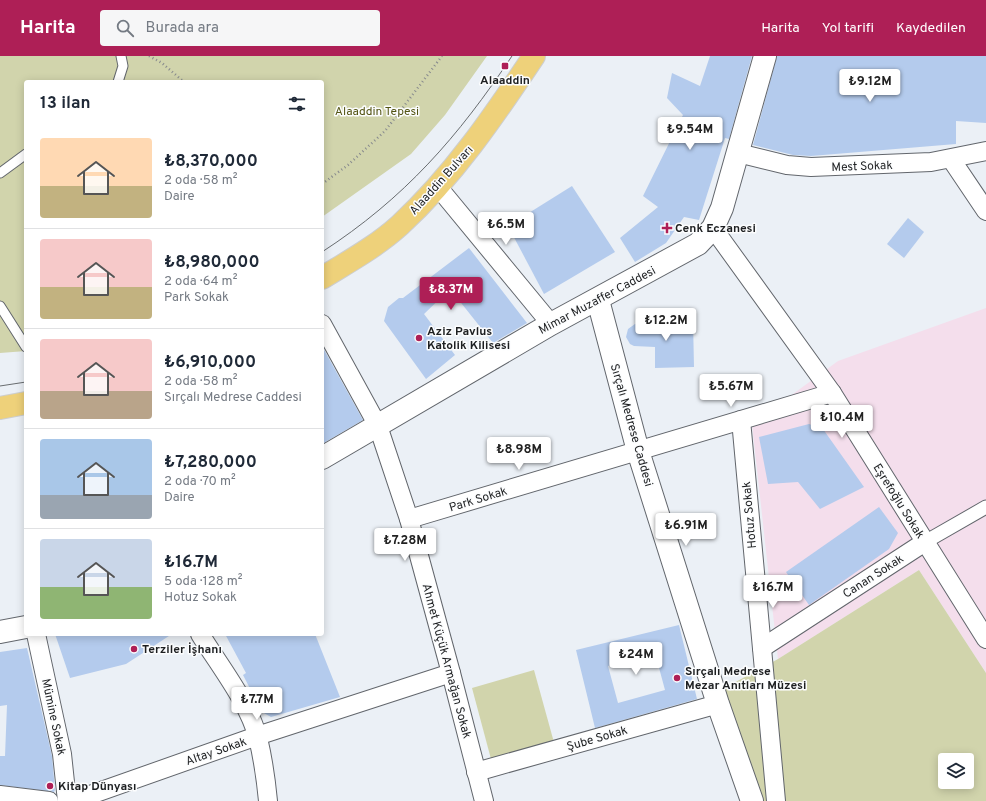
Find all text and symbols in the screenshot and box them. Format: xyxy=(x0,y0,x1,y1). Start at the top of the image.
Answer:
search box xyxy=(100,10,380,46)
text: Harita xyxy=(20,16,76,40)
icon: search xyxy=(114,17,136,39)
text: Burada ara xyxy=(146,19,219,38)
text: Harita xyxy=(761,20,800,37)
text: Yol tarifi xyxy=(822,20,874,37)
text: Kaydedilen xyxy=(896,20,966,37)
marker: Alaaddin xyxy=(500,61,510,71)
pin: ₺9.12M xyxy=(837,69,903,103)
place label: Alaaddin xyxy=(480,73,530,89)
text: ₺9.12M xyxy=(848,74,892,90)
text: 13 ilan xyxy=(40,93,91,115)
icon: filters xyxy=(286,93,308,115)
park label: Alaaddin Tepesi xyxy=(335,104,419,120)
pin: ₺9.54M xyxy=(657,117,723,151)
text: ₺9.54M xyxy=(667,122,713,138)
street label: Alaaddin Bulvarı xyxy=(406,143,477,219)
text: ₺8,370,000 xyxy=(164,151,258,173)
icon: home xyxy=(72,154,120,202)
street label: Mest Sokak xyxy=(831,158,893,176)
text: 2 oda · 58 m² xyxy=(164,173,238,189)
text: Daire xyxy=(164,189,195,205)
pin: ₺6.5M xyxy=(478,212,534,246)
text: ₺6.5M xyxy=(487,217,525,233)
place label: Cenk Eczanesi xyxy=(675,221,756,237)
marker: Cenk Eczanesi xyxy=(662,223,672,233)
text: ₺8,980,000 xyxy=(164,252,260,274)
icon: home xyxy=(72,255,120,303)
street label: Mimar Muzaffer Caddesi xyxy=(536,263,659,339)
text: 2 oda · 64 m² xyxy=(164,274,237,290)
pin: ₺8.37M xyxy=(418,277,484,311)
text: ₺8.37M xyxy=(429,282,473,298)
text: Park Sokak xyxy=(164,290,229,306)
pin: ₺12.2M xyxy=(633,308,699,342)
text: ₺12.2M xyxy=(644,313,688,329)
place label: Aziz Pavlus Katolik Kilisesi xyxy=(427,324,510,354)
marker: Aziz Pavlus Katolik Kilisesi xyxy=(414,333,424,343)
text: ₺6,910,000 xyxy=(164,352,256,374)
icon: home xyxy=(72,355,120,403)
street label: Sırçalı Medrese Caddesi xyxy=(606,362,656,489)
text: 2 oda · 58 m² xyxy=(164,374,238,390)
pin: ₺5.67M xyxy=(698,374,764,408)
text: ₺5.67M xyxy=(708,379,754,395)
text: Sırçalı Medrese Caddesi xyxy=(164,390,302,406)
pin: ₺10.4M xyxy=(809,405,875,439)
text: ₺10.4M xyxy=(820,410,864,426)
pin: ₺8.98M xyxy=(486,437,552,471)
text: ₺8.98M xyxy=(496,442,542,458)
text: ₺7,280,000 xyxy=(164,452,257,474)
icon: home xyxy=(72,455,120,503)
street label: Eşrefoğlu Sokak xyxy=(869,461,928,542)
text: 2 oda · 70 m² xyxy=(164,474,236,490)
street label: Hotuz Sokak xyxy=(739,481,761,549)
street label: Park Sokak xyxy=(447,484,509,516)
text: Daire xyxy=(164,490,195,506)
pin: ₺6.91M xyxy=(653,513,719,547)
text: ₺6.91M xyxy=(664,518,708,534)
pin: ₺7.28M xyxy=(372,528,438,562)
text: ₺7.28M xyxy=(383,533,427,549)
street label: Canan Sokak xyxy=(840,551,907,602)
text: ₺16.7M xyxy=(164,552,218,574)
icon: home xyxy=(72,555,120,603)
text: 5 oda · 128 m² xyxy=(164,574,242,590)
pin: ₺16.7M xyxy=(740,575,806,609)
text: ₺16.7M xyxy=(752,580,794,596)
street label: Ahmet Küçük Armağan Sokak xyxy=(418,582,474,741)
text: Hotuz Sokak xyxy=(164,590,237,606)
place label: Terziler İşhanı xyxy=(142,642,222,658)
pin: ₺24M xyxy=(612,642,660,676)
marker: Terziler İşhanı xyxy=(129,644,139,654)
text: ₺24M xyxy=(618,647,654,663)
place label: Sırçalı Medrese Mezar Anıtları Müzesi xyxy=(685,664,806,694)
marker: Sırçalı Medrese Mezar Anıtları Müzesi xyxy=(672,673,682,683)
street label: Mümine Sokak xyxy=(37,677,69,757)
pin: ₺7.7M xyxy=(229,687,285,721)
text: ₺7.7M xyxy=(240,692,274,708)
street label: Şube Sokak xyxy=(565,723,630,755)
street label: Altay Sokak xyxy=(184,734,249,770)
map controls xyxy=(938,753,974,789)
button: layers xyxy=(938,753,974,789)
place label: Kitap Dünyası xyxy=(58,779,136,795)
marker: Kitap Dünyası xyxy=(45,781,55,791)

